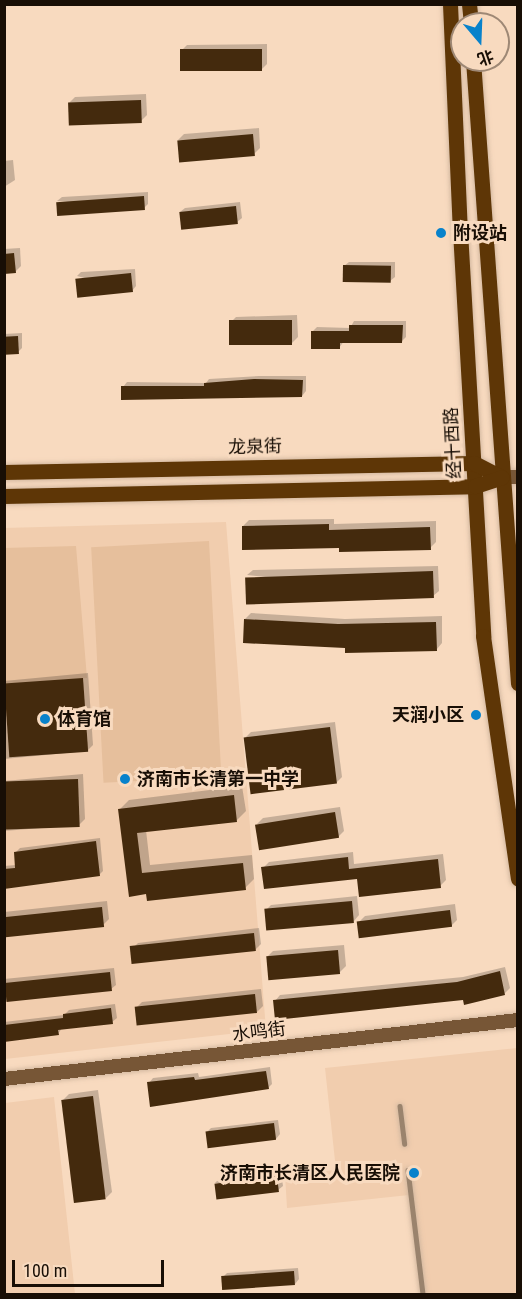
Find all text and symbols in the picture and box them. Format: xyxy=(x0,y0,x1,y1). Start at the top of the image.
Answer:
north arrow xyxy=(450,12,510,72)
text: 北 xyxy=(475,46,496,69)
place label: 附设站 xyxy=(453,222,507,244)
marker: 附设站 xyxy=(434,226,448,240)
street label: 经十西路 xyxy=(440,406,466,480)
street label: 龙泉街 xyxy=(228,436,282,458)
place label: 天润小区 xyxy=(392,704,464,726)
place label: 体育馆 xyxy=(57,708,111,730)
marker: 天润小区 xyxy=(469,708,483,722)
marker: 体育馆 xyxy=(38,712,52,726)
place label: 济南市长清第一中学 xyxy=(137,768,299,790)
marker: 济南市长清第一中学 xyxy=(118,772,132,786)
street label: 水鸣街 xyxy=(231,1018,287,1046)
place label: 济南市长清区人民医院 xyxy=(220,1162,400,1184)
marker: 济南市长清区人民医院 xyxy=(405,1164,423,1182)
scale bar xyxy=(15,1248,166,1286)
text: 100 m xyxy=(23,1260,67,1281)

